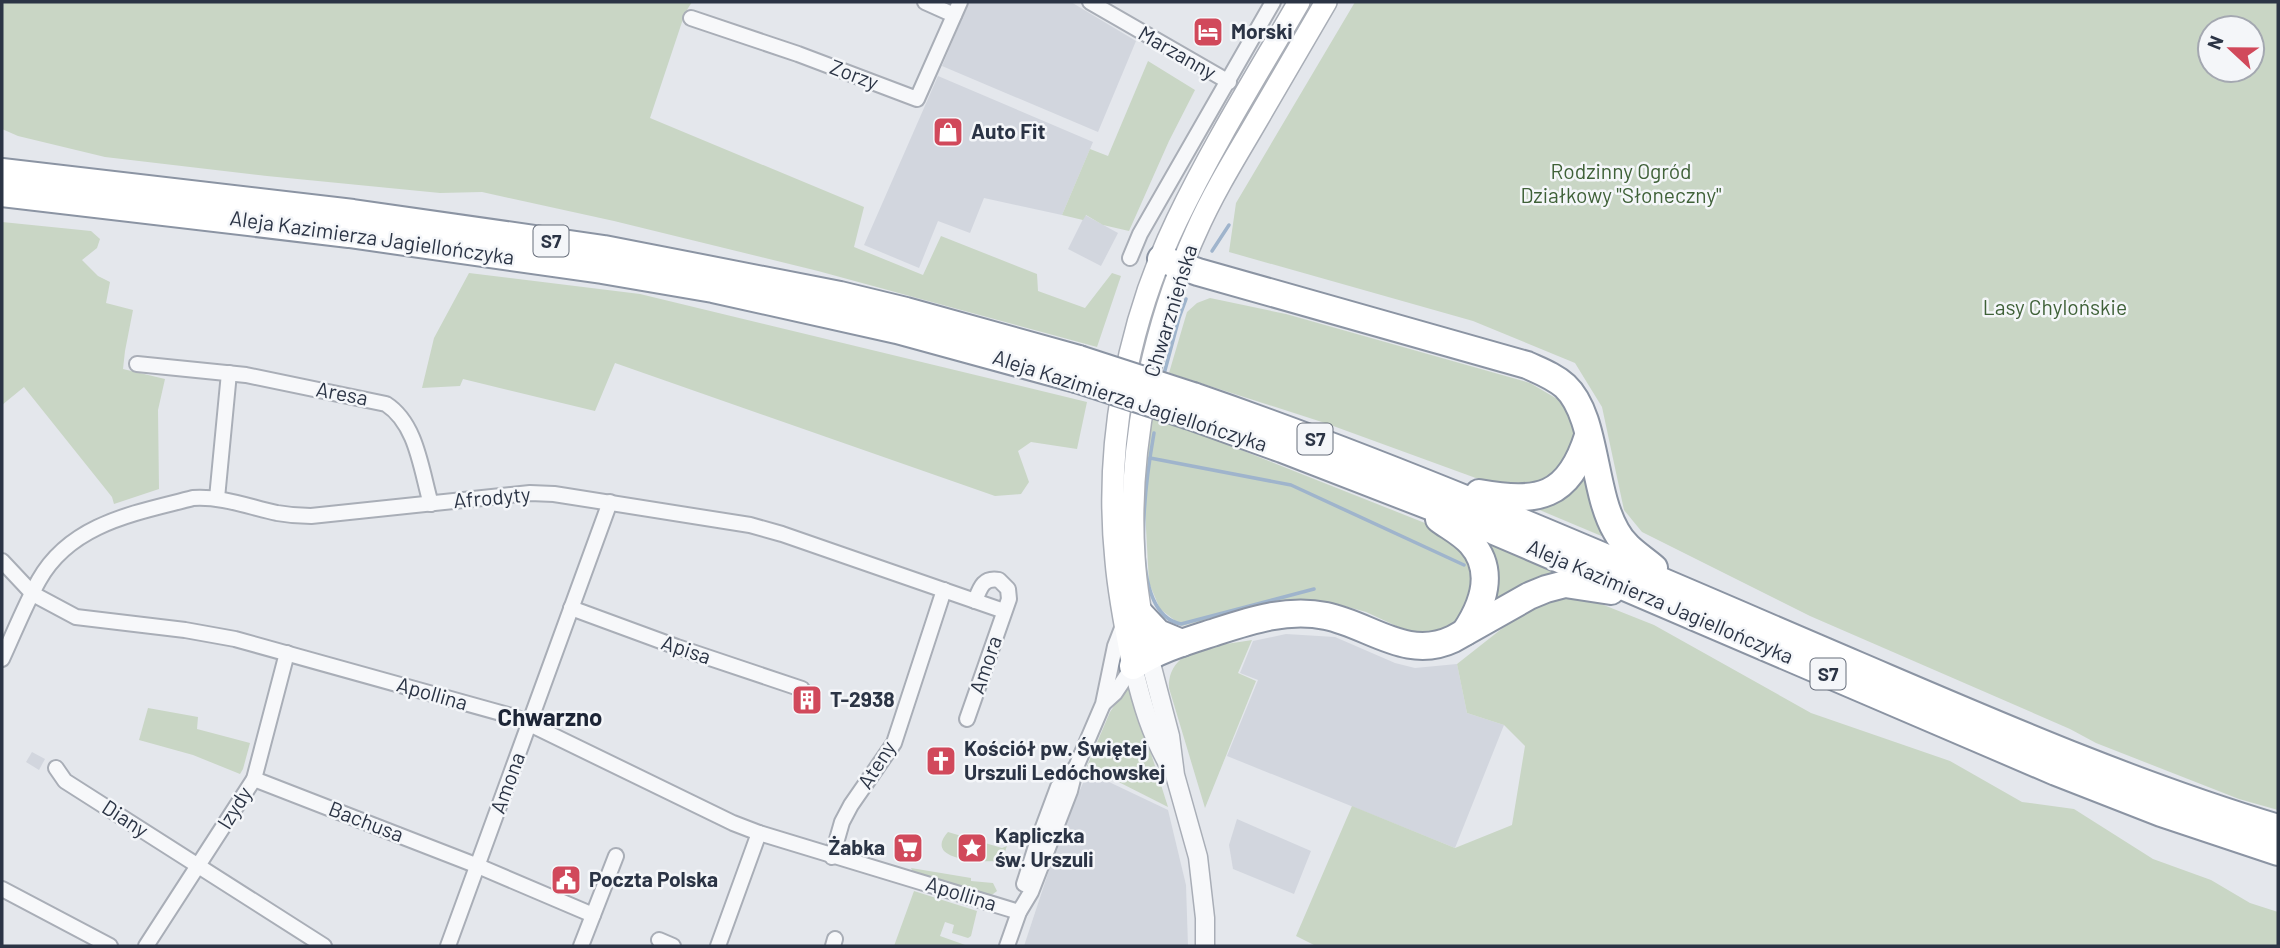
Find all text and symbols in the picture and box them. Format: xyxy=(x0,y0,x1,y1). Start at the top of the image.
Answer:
north arrow xyxy=(2196,14,2266,84)
hotel icon: Morski xyxy=(1191,15,1225,49)
place label: Morski xyxy=(1231,18,1293,43)
street label: Marzanny xyxy=(1134,19,1221,84)
text: N xyxy=(2202,32,2228,53)
street label: Zorzy xyxy=(827,53,883,94)
shop icon: Auto Fit xyxy=(931,115,965,149)
place label: Auto Fit xyxy=(971,118,1045,143)
park label: Rodzinny Ogród Działkowy "Słoneczny" xyxy=(1520,158,1722,207)
street label: Aleja Kazimierza Jagiellończyka xyxy=(228,204,516,269)
road number: S7 xyxy=(534,226,568,256)
street label: Chwarznieńska xyxy=(1138,241,1202,380)
park label: Lasy Chylońskie xyxy=(1983,294,2127,319)
street label: Aleja Kazimierza Jagiellończyka xyxy=(990,343,1271,456)
street label: Aresa xyxy=(314,375,370,410)
road number: S7 xyxy=(1298,424,1332,454)
street label: Afrodyty xyxy=(452,481,532,512)
street label: Aleja Kazimierza Jagiellończyka xyxy=(1524,533,1798,668)
street label: Apisa xyxy=(659,629,714,669)
street label: Amora xyxy=(963,632,1006,697)
road number: S7 xyxy=(1811,659,1846,690)
street label: Apollina xyxy=(394,671,471,715)
building icon: T-2938 xyxy=(790,683,824,717)
place label: T-2938 xyxy=(830,686,895,711)
district label: Chwarzno xyxy=(498,702,602,731)
street label: Ateny xyxy=(851,735,900,793)
place label: Kościół pw. Świętej Urszuli Ledóchowskej xyxy=(964,735,1165,784)
church icon: Kościół pw. Świętej Urszuli Ledóchowskej xyxy=(924,744,958,778)
street label: Amona xyxy=(484,748,529,817)
street label: Izydy xyxy=(211,781,256,833)
street label: Diany xyxy=(98,794,154,842)
street label: Bachusa xyxy=(326,795,407,846)
place label: Kapliczka św. Urszuli xyxy=(995,822,1094,871)
supermarket icon: Żabka xyxy=(891,831,925,865)
place icon: Kapliczka św. Urszuli xyxy=(955,831,989,865)
place label: Żabka xyxy=(829,834,885,859)
public building icon: Poczta Polska xyxy=(549,863,583,897)
place label: Poczta Polska xyxy=(589,866,718,891)
street label: Apollina xyxy=(923,870,1000,915)

